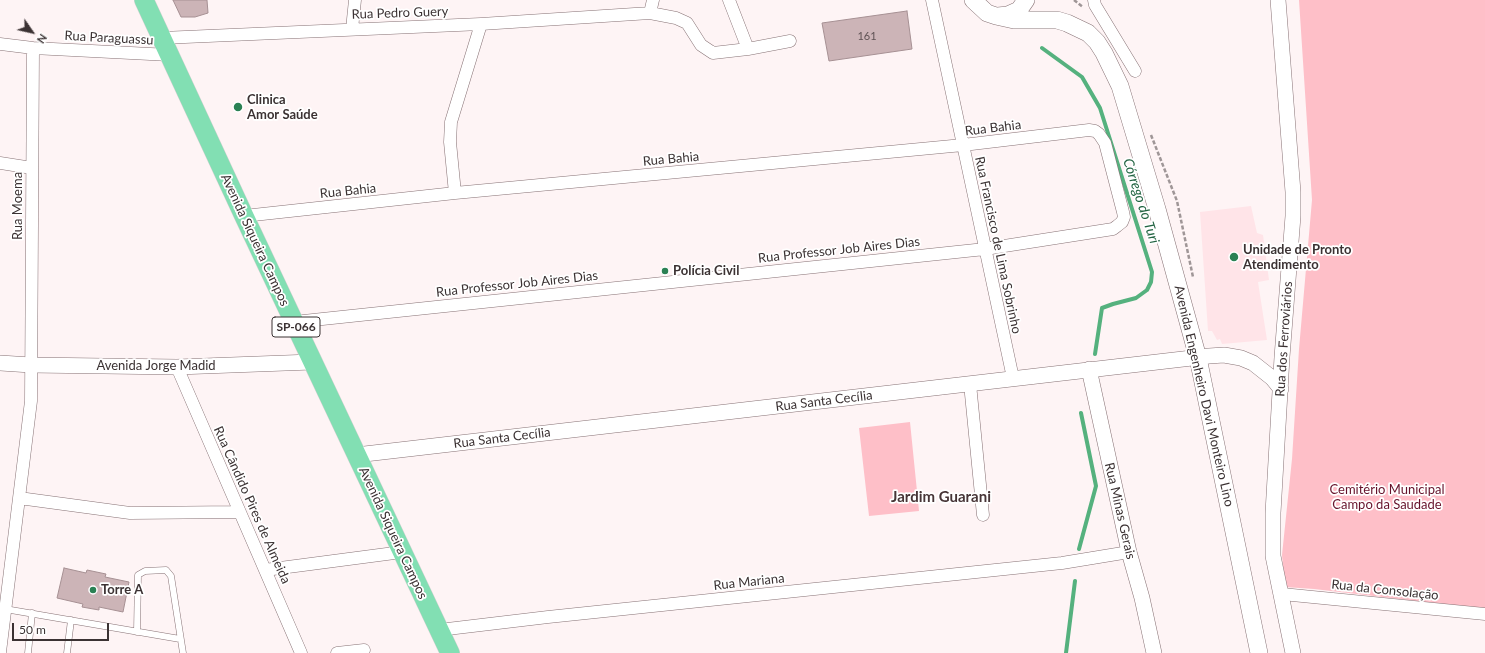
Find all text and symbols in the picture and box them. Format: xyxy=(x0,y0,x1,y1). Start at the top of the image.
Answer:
street label: Rua Pedro Guery xyxy=(351,4,449,22)
north arrow xyxy=(12,12,52,52)
street label: Rua Paraguassu xyxy=(64,28,154,48)
house number: 161 xyxy=(857,29,877,43)
text: N xyxy=(35,32,50,46)
place label: Clinica Amor Saúde xyxy=(247,92,318,123)
marker: Clinica Amor Saúde xyxy=(232,101,244,113)
street label: Rua Bahia xyxy=(964,117,1022,139)
street label: Rua Bahia xyxy=(642,149,700,169)
street label: Rua Francisco de Lima Sobrinho xyxy=(972,155,1024,335)
water label: Córrego do Turi xyxy=(1119,156,1163,246)
street label: Avenida Siqueira Campos xyxy=(217,171,293,309)
street label: Rua Moema xyxy=(10,172,26,240)
street label: Rua Bahia xyxy=(319,180,377,202)
street label: Rua Professor Job Aires Dias xyxy=(757,234,921,266)
place label: Unidade de Pronto Atendimento xyxy=(1243,242,1352,273)
marker: Unidade de Pronto Atendimento xyxy=(1228,251,1240,263)
place label: Polícia Civil xyxy=(673,263,739,279)
marker: Polícia Civil xyxy=(660,266,670,276)
street label: Rua Professor Job Aires Dias xyxy=(435,268,599,300)
street label: Rua dos Ferroviários xyxy=(1272,281,1296,397)
street label: Avenida Engenheiro Davi Monteiro Lino xyxy=(1171,284,1237,508)
road number: SP-066 xyxy=(272,317,320,337)
street label: Avenida Jorge Madid xyxy=(96,358,216,374)
street label: Rua Santa Cecília xyxy=(775,387,873,415)
street label: Rua Cândido Pires de Almeida xyxy=(210,424,294,586)
street label: Rua Santa Cecília xyxy=(453,424,551,452)
street label: Rua Minas Gerais xyxy=(1101,461,1139,561)
street label: Avenida Siqueira Campos xyxy=(355,464,431,602)
park label: Cemitério Municipal Campo da Saudade xyxy=(1330,482,1444,513)
district label: Jardim Guarani xyxy=(891,488,991,506)
street label: Rua Mariana xyxy=(713,571,785,593)
street label: Rua da Consolação xyxy=(1331,577,1439,603)
place label: Torre A xyxy=(101,582,143,598)
marker: Torre A xyxy=(88,585,98,595)
scale bar xyxy=(14,615,111,641)
text: 50 m xyxy=(19,622,46,637)

